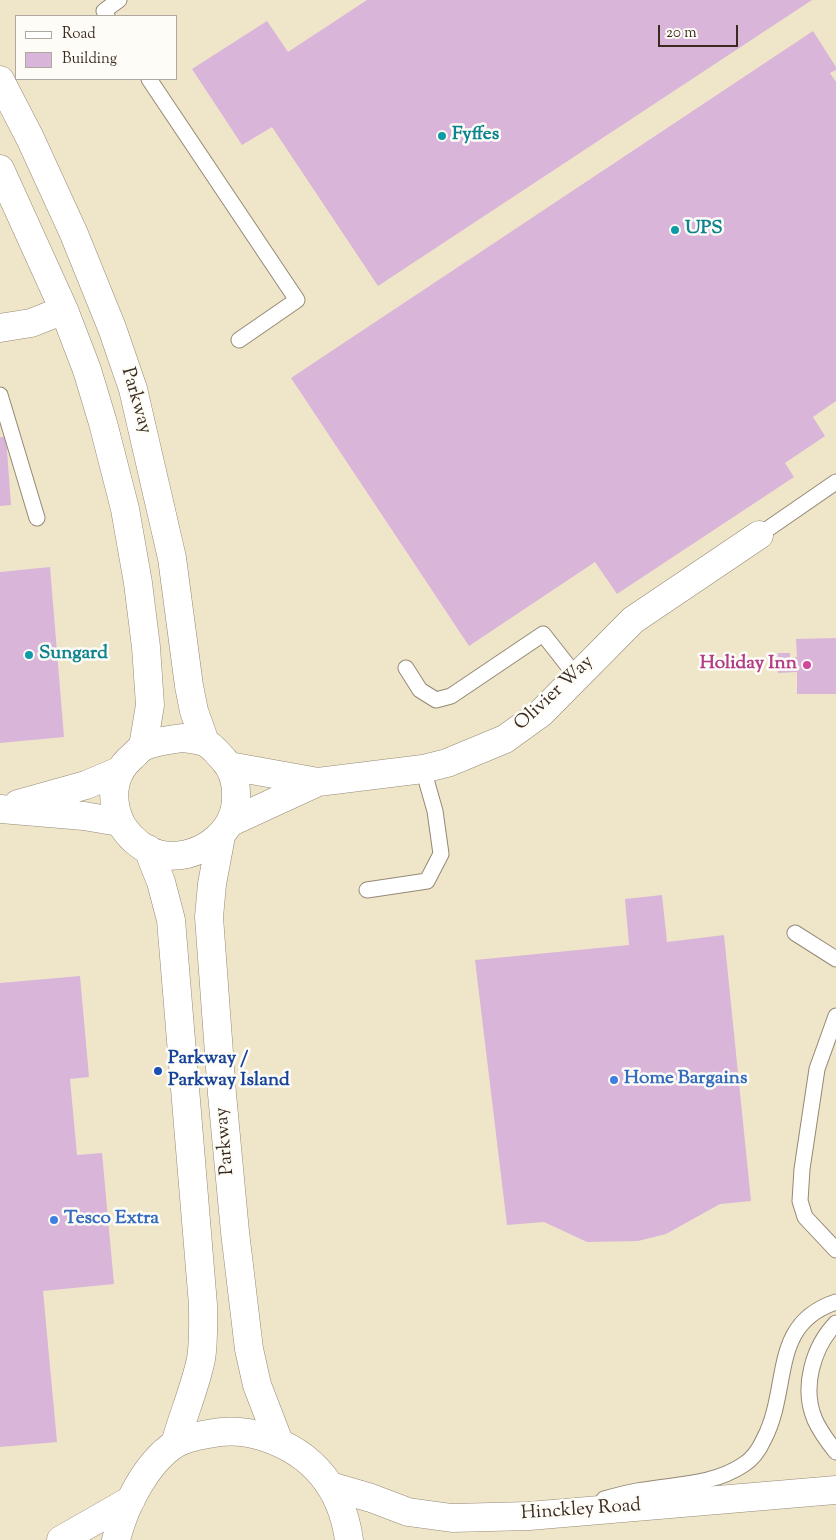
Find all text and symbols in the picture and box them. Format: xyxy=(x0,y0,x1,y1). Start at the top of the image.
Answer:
legend xyxy=(15,15,178,80)
scale bar xyxy=(661,15,741,47)
text: 20 m xyxy=(666,23,697,44)
text: Road xyxy=(62,24,96,45)
text: Building xyxy=(62,49,117,70)
place label: Fyffes xyxy=(452,125,499,147)
marker: Fyffes xyxy=(436,130,448,142)
place label: UPS xyxy=(685,219,723,241)
marker: UPS xyxy=(669,224,681,236)
street label: Parkway xyxy=(115,365,155,437)
place label: Sungard xyxy=(39,644,108,666)
marker: Sungard xyxy=(23,649,35,661)
street label: Olivier Way xyxy=(511,652,599,736)
place label: Holiday Inn xyxy=(700,654,797,676)
marker: Holiday Inn xyxy=(801,659,813,671)
place label: Parkway / Parkway Island xyxy=(168,1049,290,1093)
marker: Parkway / Parkway Island xyxy=(152,1065,164,1077)
place label: Home Bargains xyxy=(624,1069,748,1091)
marker: Home Bargains xyxy=(608,1074,620,1086)
street label: Parkway xyxy=(212,1106,240,1176)
place label: Tesco Extra xyxy=(64,1209,159,1231)
marker: Tesco Extra xyxy=(48,1214,60,1226)
street label: Hinckley Road xyxy=(520,1495,642,1527)

